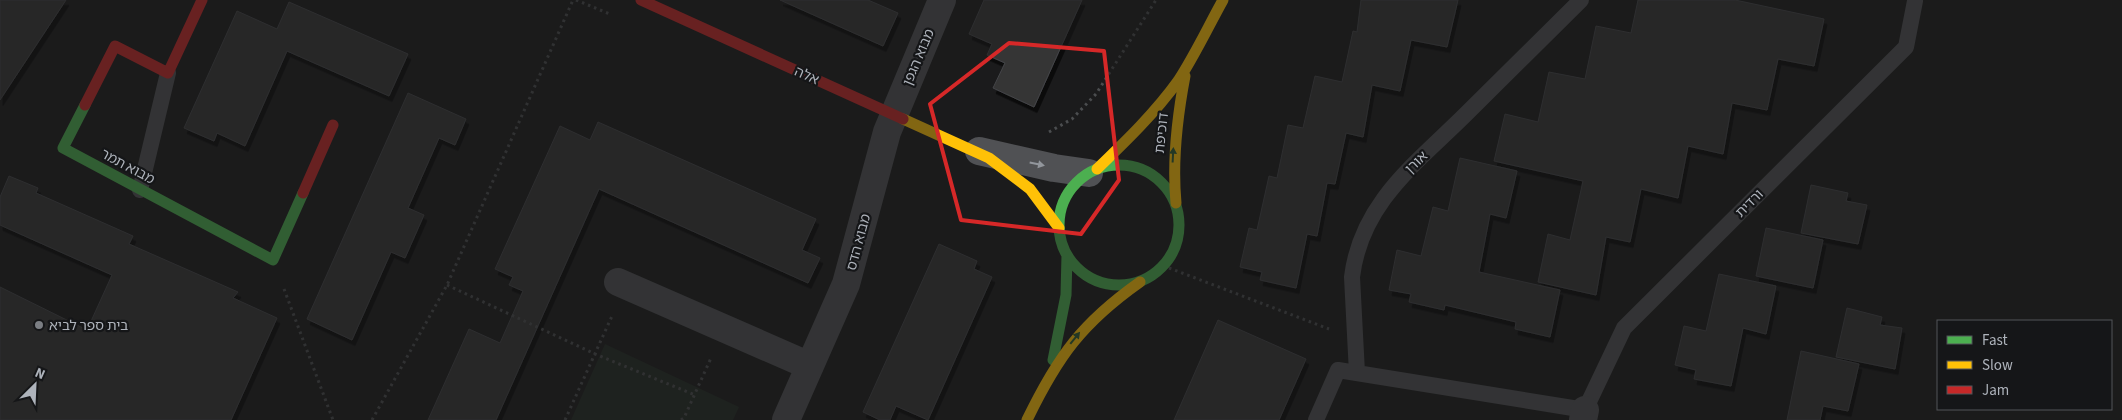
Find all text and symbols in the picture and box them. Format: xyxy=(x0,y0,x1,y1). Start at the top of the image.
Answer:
street label: מבוא הגפן xyxy=(898,26,940,89)
street label: אלה xyxy=(791,62,822,90)
street label: דוכיפת xyxy=(1150,111,1174,154)
street label: מבוא תמר xyxy=(97,144,158,190)
one-way arrow xyxy=(1170,146,1178,162)
street label: אורן xyxy=(1401,147,1433,179)
one-way arrow xyxy=(1030,160,1045,168)
street label: ורדית xyxy=(1731,185,1768,222)
street label: מבוא הדס xyxy=(842,212,876,273)
place label: בית ספר לביא xyxy=(49,316,128,336)
marker: בית ספר לביא xyxy=(33,319,45,331)
legend xyxy=(1937,320,2112,410)
text: Fast xyxy=(1982,330,2008,351)
one-way arrow xyxy=(1070,332,1081,345)
text: Slow xyxy=(1982,355,2013,376)
north arrow xyxy=(10,360,60,410)
text: N xyxy=(32,363,48,385)
text: Jam xyxy=(1982,380,2009,401)

